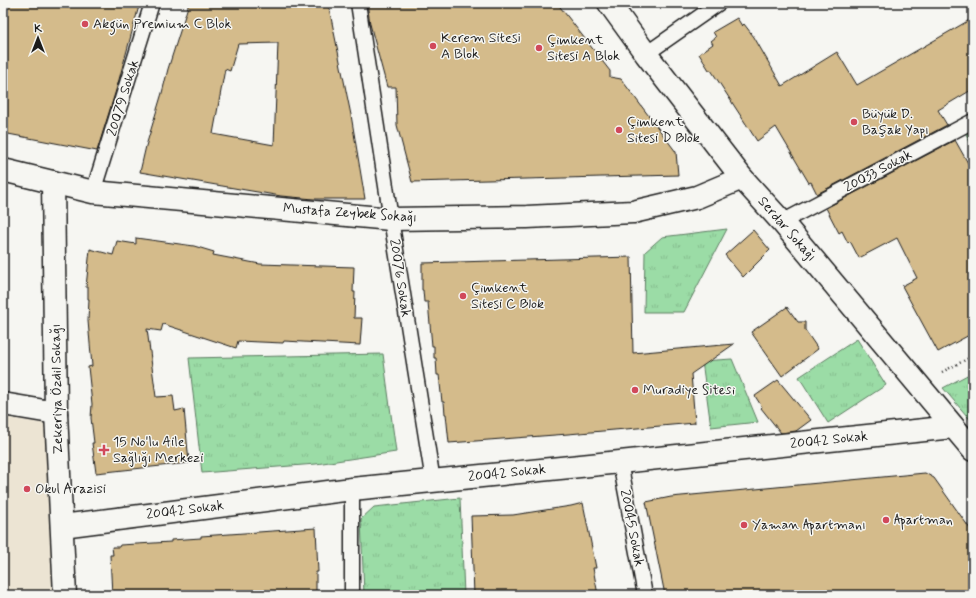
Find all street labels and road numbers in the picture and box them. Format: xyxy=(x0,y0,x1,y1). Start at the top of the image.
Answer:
street label: 20079 Sokak xyxy=(103,57,143,139)
street label: 20033 Sokak xyxy=(841,145,915,196)
street label: Serdar Sokağı xyxy=(754,193,820,265)
street label: Mustafa Zeybek Sokağı xyxy=(282,199,418,227)
street label: 20076 Sokak xyxy=(385,238,415,318)
street label: Zekeriya Özdil Sokağı xyxy=(47,324,67,454)
street label: 20042 Sokak xyxy=(789,427,869,453)
street label: 20042 Sokak xyxy=(467,460,547,486)
street label: 20045 Sokak xyxy=(616,488,648,568)
street label: 20042 Sokak xyxy=(145,496,225,524)

